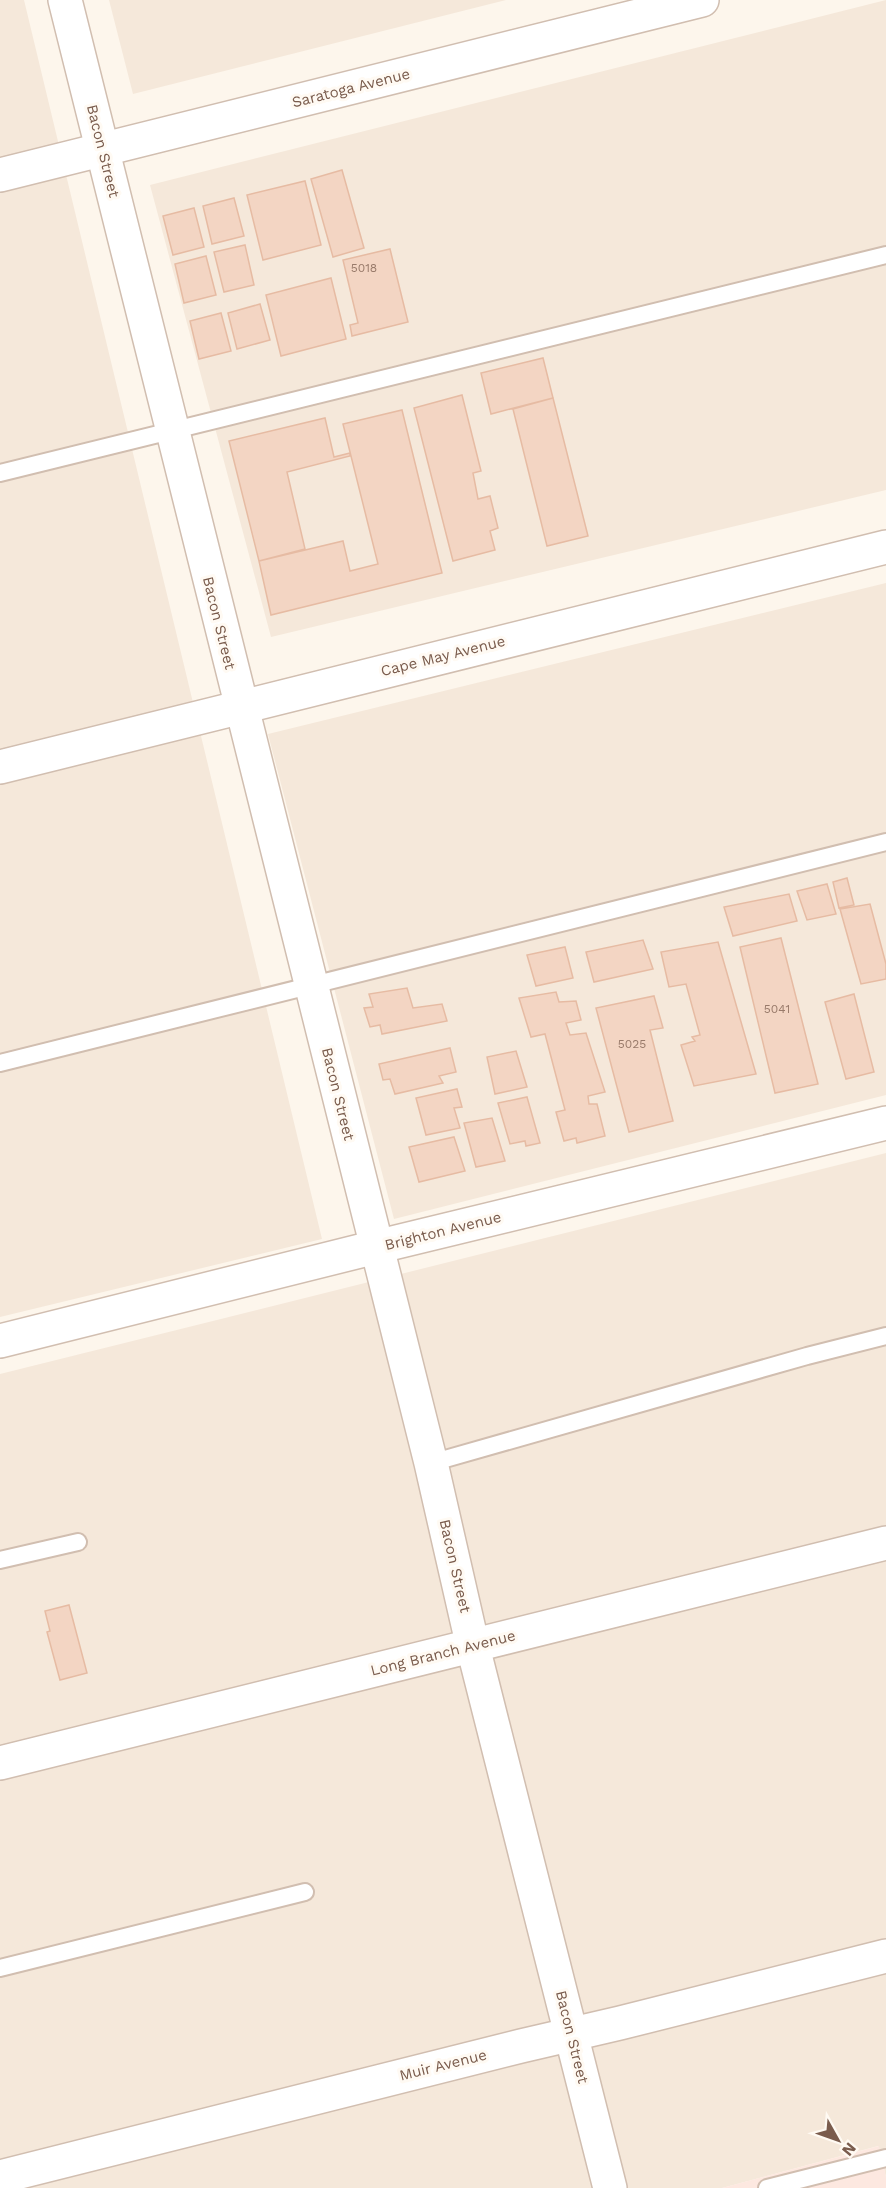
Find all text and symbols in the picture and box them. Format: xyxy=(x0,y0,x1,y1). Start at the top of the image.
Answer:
street label: Saratoga Avenue xyxy=(290,65,412,111)
street label: Bacon Street xyxy=(83,103,123,200)
house number: 5018 xyxy=(351,261,377,275)
street label: Bacon Street xyxy=(199,575,239,672)
street label: Cape May Avenue xyxy=(379,632,507,680)
house number: 5041 xyxy=(764,1002,790,1016)
house number: 5025 xyxy=(618,1037,646,1051)
street label: Bacon Street xyxy=(318,1046,358,1143)
street label: Brighton Avenue xyxy=(383,1208,503,1254)
street label: Bacon Street xyxy=(436,1518,475,1615)
street label: Long Branch Avenue xyxy=(369,1626,517,1680)
street label: Bacon Street xyxy=(552,1989,592,2086)
street label: Muir Avenue xyxy=(398,2045,488,2085)
north arrow xyxy=(808,2110,868,2170)
text: N xyxy=(838,2139,860,2160)

